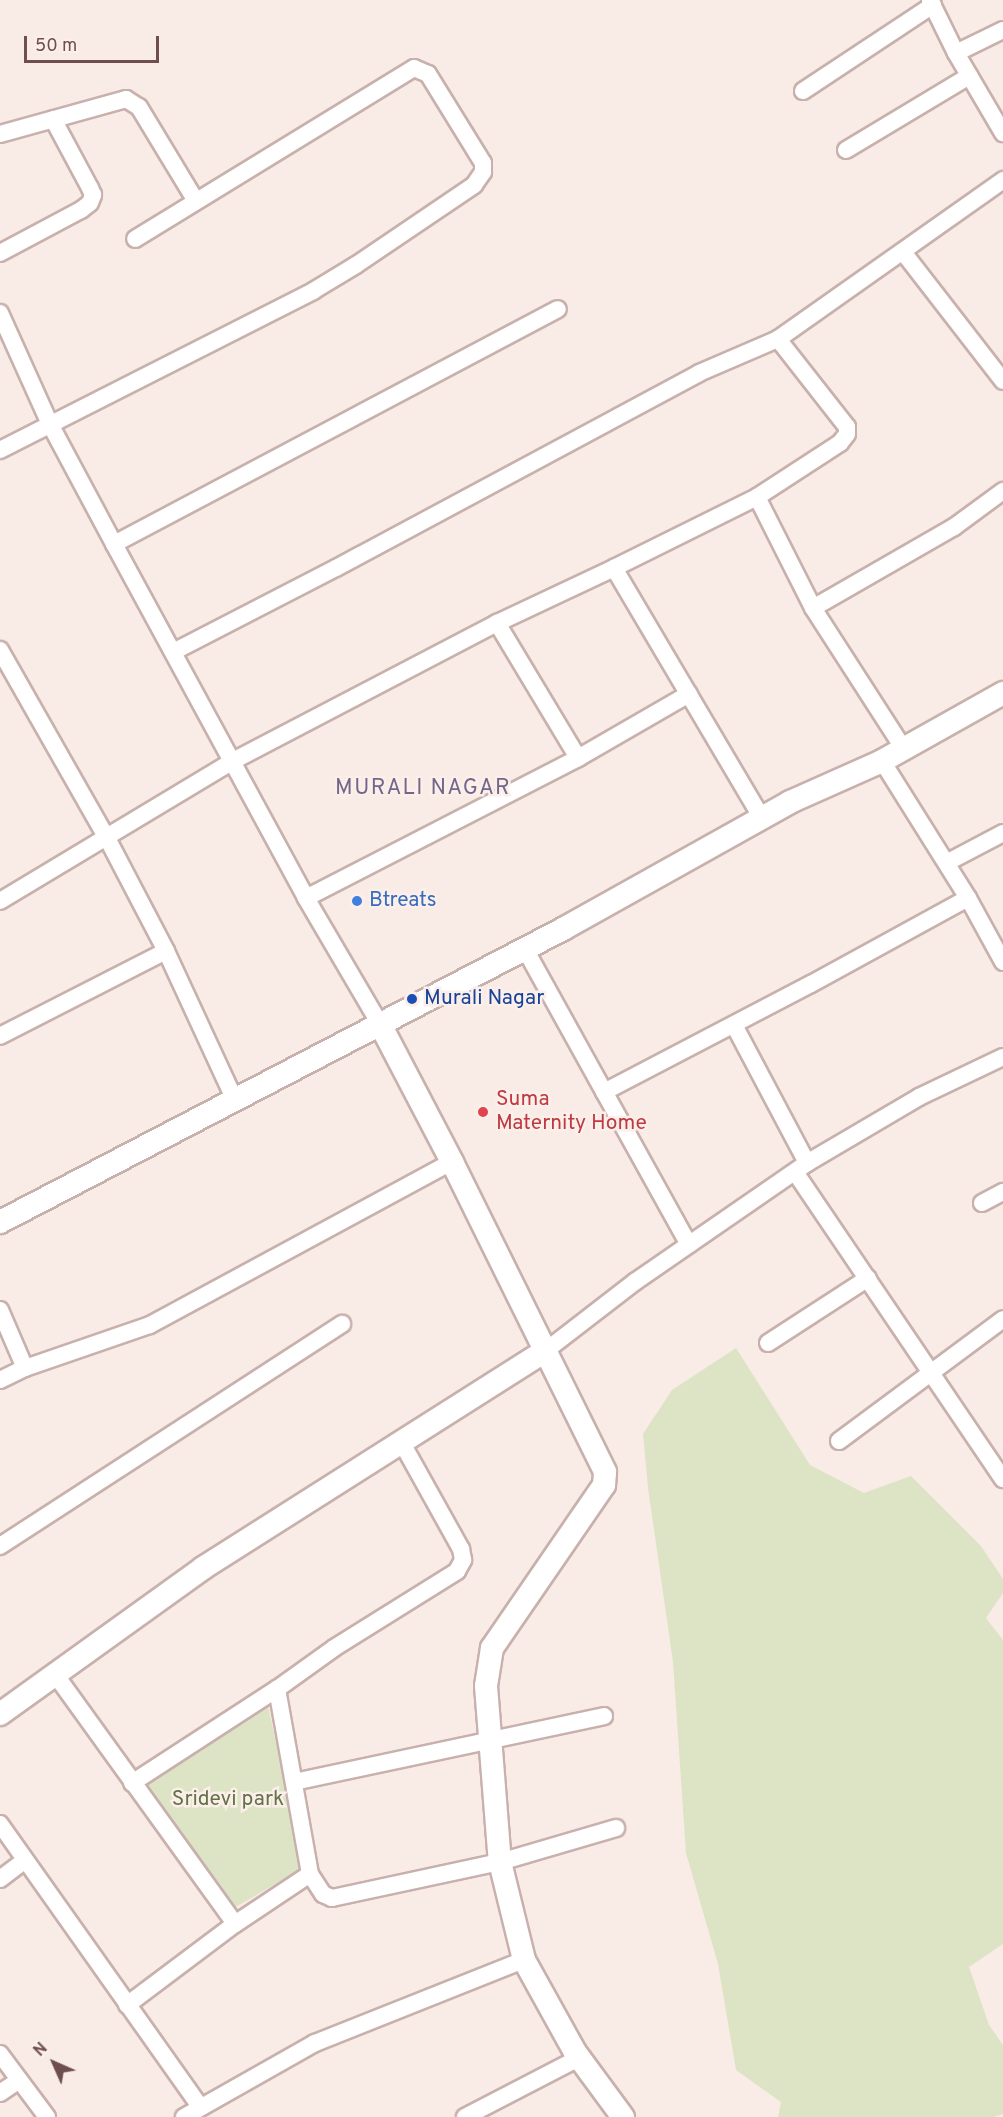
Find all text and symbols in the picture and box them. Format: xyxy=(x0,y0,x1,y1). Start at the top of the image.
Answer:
scale bar xyxy=(27,24,162,62)
text: 50 m xyxy=(35,35,77,58)
district label: MURALI NAGAR xyxy=(335,776,511,802)
place label: Btreats xyxy=(369,888,437,914)
marker: Btreats xyxy=(350,894,364,908)
place label: Murali Nagar xyxy=(424,986,544,1012)
marker: Murali Nagar xyxy=(405,992,419,1006)
place label: Suma Maternity Home xyxy=(496,1087,647,1137)
marker: Suma Maternity Home xyxy=(474,1103,492,1121)
park label: Sridevi park xyxy=(172,1787,284,1813)
north arrow xyxy=(24,2033,84,2093)
text: N xyxy=(30,2039,52,2061)

